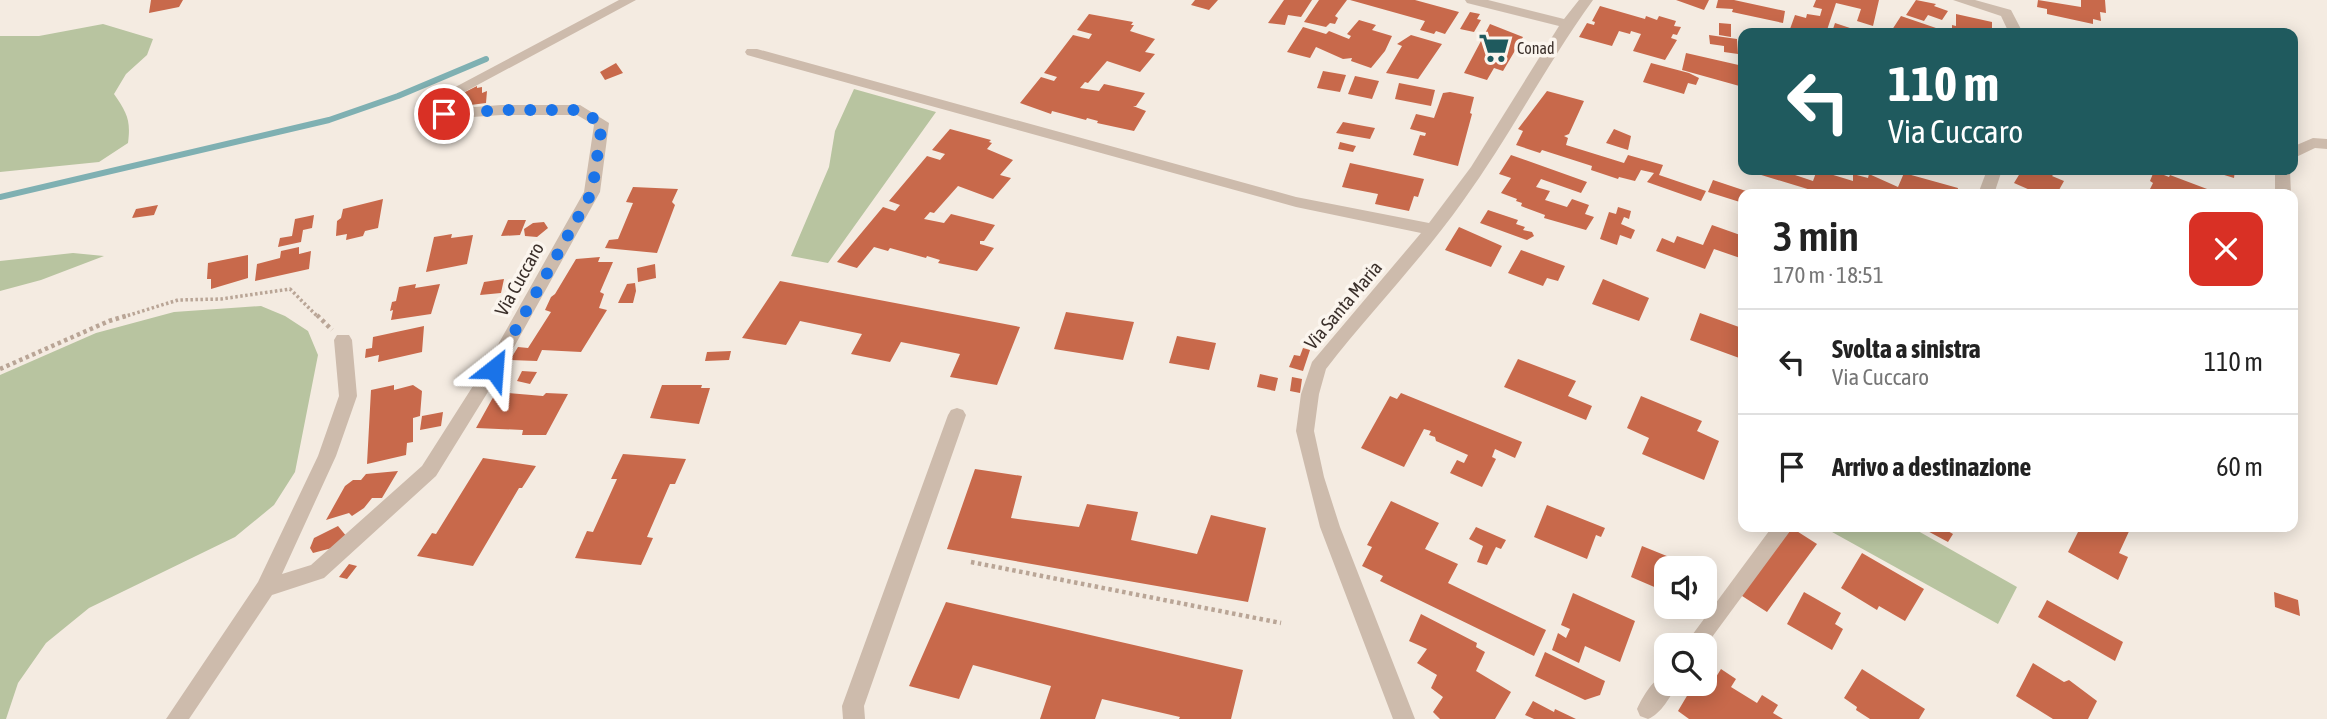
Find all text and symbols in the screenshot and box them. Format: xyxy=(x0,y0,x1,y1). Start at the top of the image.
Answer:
supermarket icon: Conad xyxy=(1477,31,1511,65)
place label: Conad xyxy=(1517,39,1555,57)
text: 110 m xyxy=(1888,55,1999,111)
icon: left xyxy=(1773,56,1864,147)
pin xyxy=(414,84,474,144)
icon: arrive xyxy=(425,95,463,133)
text: Via Cuccaro xyxy=(1888,113,2023,150)
text: 3 min xyxy=(1773,212,1859,260)
button: close xyxy=(2189,212,2263,286)
street label: Via Cuccaro xyxy=(490,239,548,319)
street label: Via Santa Maria xyxy=(1300,256,1386,354)
text: 170 m · 18:51 xyxy=(1773,262,1884,288)
position arrow xyxy=(457,332,531,406)
text: Svolta a sinistra xyxy=(1832,334,1981,364)
icon: left xyxy=(1773,343,1811,381)
text: 110 m xyxy=(2204,347,2263,377)
text: Via Cuccaro xyxy=(1832,364,1929,390)
icon: arrive xyxy=(1773,448,1811,486)
text: Arrivo a destinazione xyxy=(1832,452,2031,482)
text: 60 m xyxy=(2216,452,2263,482)
map controls xyxy=(1654,556,1717,696)
button: sound xyxy=(1654,556,1717,619)
button: search xyxy=(1654,633,1717,696)

